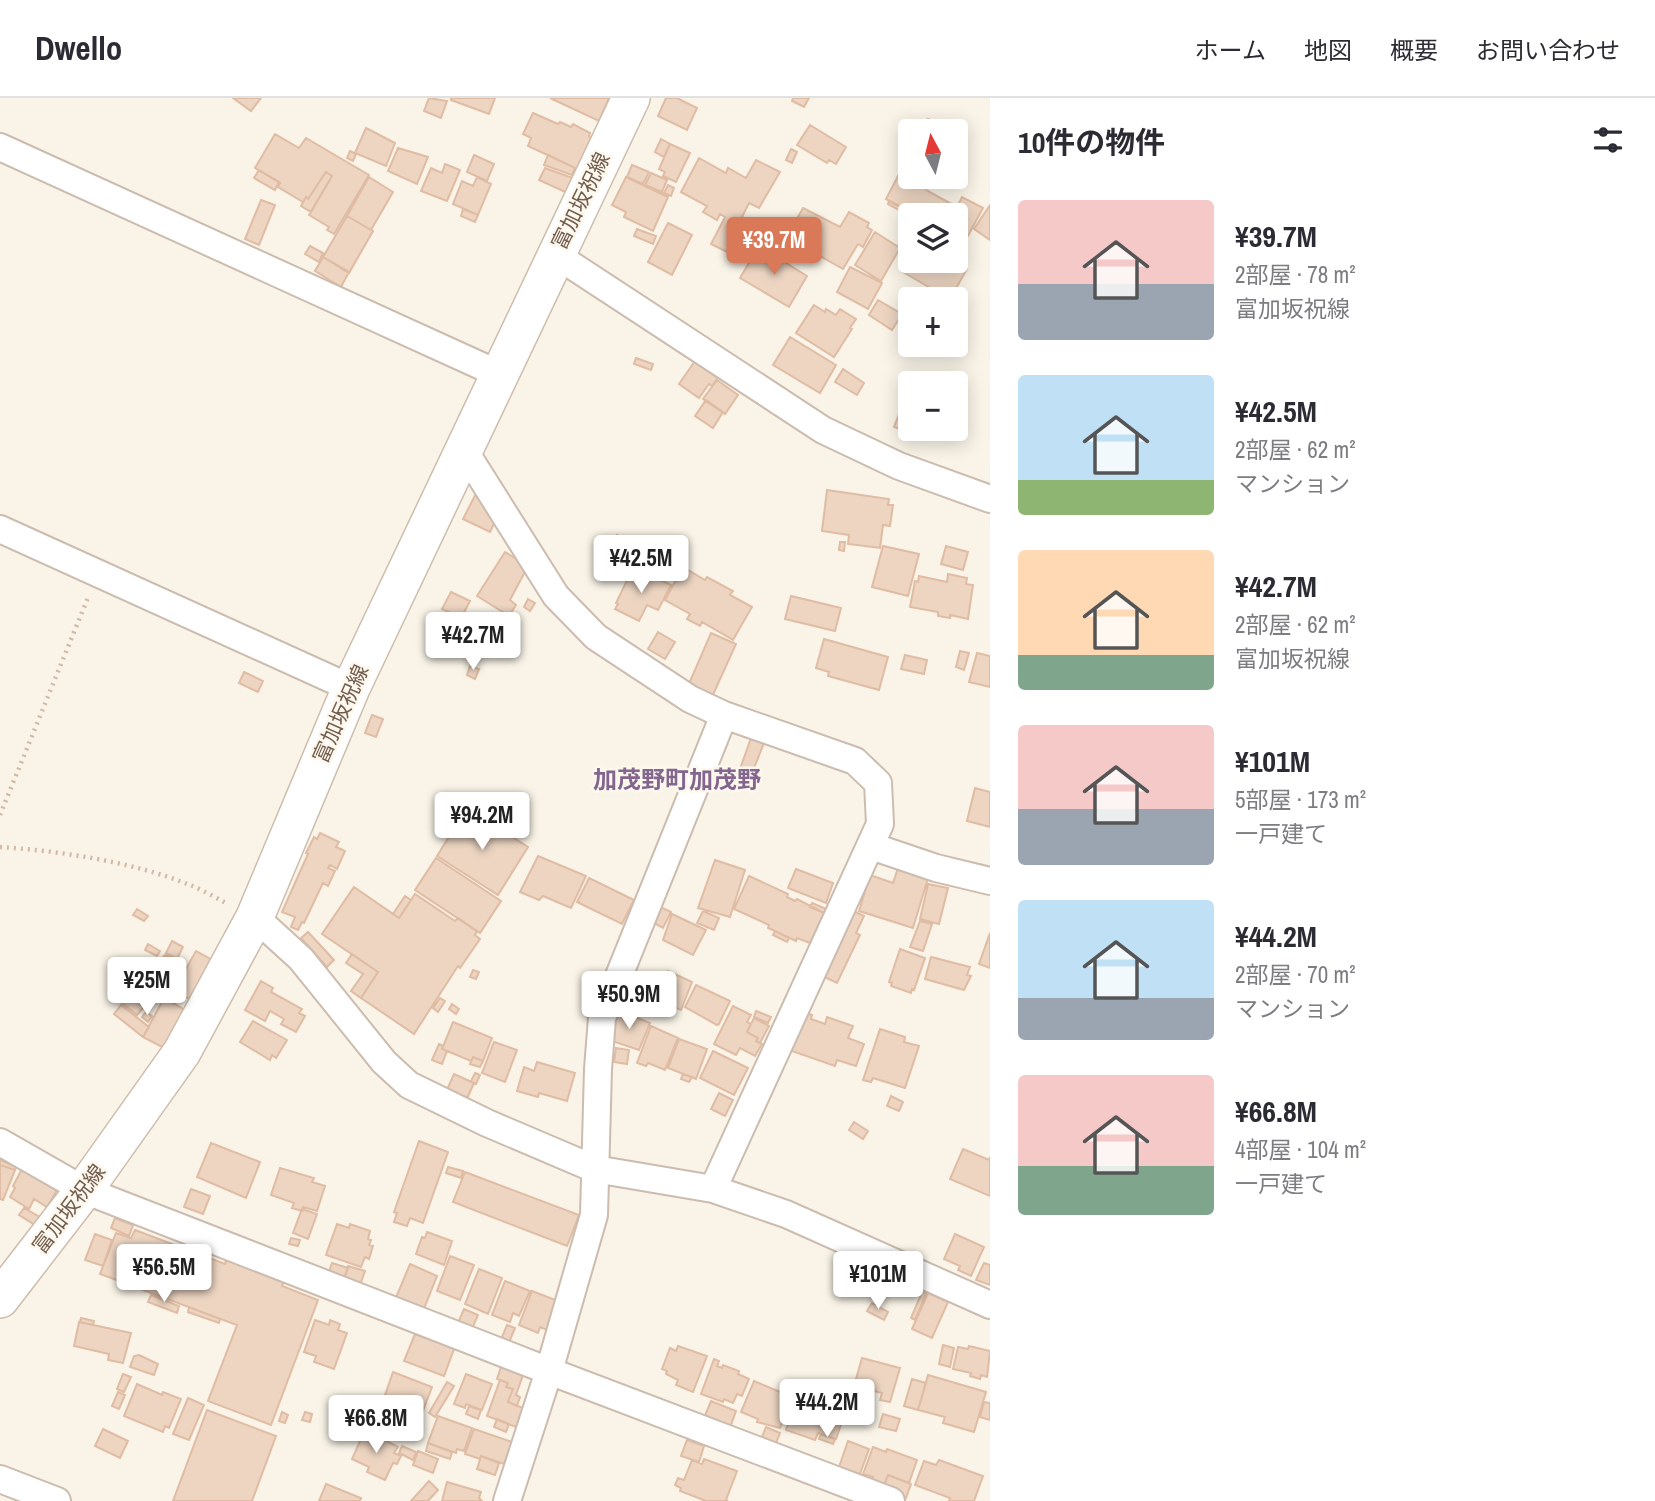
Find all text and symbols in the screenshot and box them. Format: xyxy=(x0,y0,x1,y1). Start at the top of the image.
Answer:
text: Dwello xyxy=(35,26,122,70)
text: ホーム xyxy=(1195,34,1266,66)
text: 地図 xyxy=(1304,34,1352,66)
text: 概要 xyxy=(1390,34,1438,66)
text: お問い合わせ xyxy=(1476,34,1620,66)
north arrow xyxy=(898,119,968,189)
map controls xyxy=(898,119,968,441)
icon: filters xyxy=(1589,121,1627,159)
text: 10件の物件 xyxy=(1018,122,1165,162)
street label: 富加坂祝線 xyxy=(545,147,617,254)
button: layers xyxy=(898,203,968,273)
text: ¥39.7M xyxy=(1235,216,1317,256)
pin: ¥39.7M xyxy=(717,218,831,277)
text: ¥39.7M xyxy=(743,224,805,255)
icon: home xyxy=(1074,228,1158,312)
text: 2部屋 · 78 m² xyxy=(1235,259,1355,290)
button: + xyxy=(898,287,968,357)
text: 富加坂祝線 xyxy=(1235,293,1350,324)
button: − xyxy=(898,371,968,441)
text: ¥42.5M xyxy=(1235,391,1317,431)
icon: home xyxy=(1074,403,1158,487)
text: 2部屋 · 62 m² xyxy=(1235,434,1355,465)
text: マンション xyxy=(1235,468,1350,499)
pin: ¥42.5M xyxy=(584,536,698,595)
text: ¥42.5M xyxy=(610,542,672,573)
text: ¥42.7M xyxy=(1235,566,1317,606)
icon: home xyxy=(1074,578,1158,662)
text: 2部屋 · 62 m² xyxy=(1235,609,1355,640)
pin: ¥42.7M xyxy=(416,612,530,672)
text: ¥42.7M xyxy=(442,619,504,650)
text: 富加坂祝線 xyxy=(1235,643,1350,674)
street label: 富加坂祝線 xyxy=(306,660,375,768)
text: ¥101M xyxy=(1235,741,1310,781)
icon: home xyxy=(1074,753,1158,837)
district label: 加茂野町加茂野 xyxy=(593,763,761,795)
text: 5部屋 · 173 m² xyxy=(1235,784,1366,815)
pin: ¥94.2M xyxy=(425,792,539,852)
text: ¥94.2M xyxy=(451,799,513,830)
text: 一戸建て xyxy=(1235,818,1327,849)
text: ¥44.2M xyxy=(1235,916,1317,956)
icon: home xyxy=(1074,928,1158,1012)
pin: ¥25M xyxy=(106,958,188,1017)
text: 2部屋 · 70 m² xyxy=(1235,959,1355,990)
text: ¥25M xyxy=(123,964,171,995)
pin: ¥50.9M xyxy=(572,972,686,1031)
text: ¥50.9M xyxy=(598,978,660,1009)
text: マンション xyxy=(1235,993,1350,1024)
text: ¥66.8M xyxy=(1235,1091,1317,1131)
icon: home xyxy=(1074,1103,1158,1187)
text: 4部屋 · 104 m² xyxy=(1235,1134,1366,1165)
street label: 富加坂祝線 xyxy=(25,1158,112,1259)
text: 一戸建て xyxy=(1235,1168,1327,1199)
pin: ¥56.5M xyxy=(107,1244,221,1304)
text: ¥56.5M xyxy=(133,1251,195,1282)
pin: ¥101M xyxy=(829,1252,927,1311)
text: ¥101M xyxy=(849,1258,907,1289)
pin: ¥44.2M xyxy=(770,1380,884,1439)
text: ¥44.2M xyxy=(796,1386,858,1417)
pin: ¥66.8M xyxy=(319,1396,433,1455)
text: ¥66.8M xyxy=(345,1402,407,1433)

